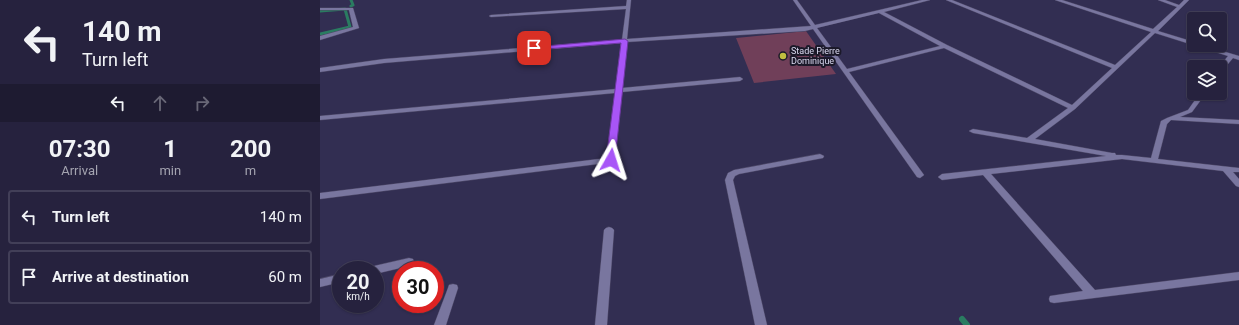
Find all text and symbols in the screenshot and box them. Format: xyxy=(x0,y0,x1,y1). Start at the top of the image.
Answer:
map controls xyxy=(1187,12,1227,100)
button: search xyxy=(1187,12,1227,52)
text: 140 m xyxy=(82,15,161,48)
icon: left xyxy=(16,16,68,68)
pin xyxy=(517,31,551,65)
icon: arrive xyxy=(523,37,545,59)
place label: Stade Pierre Dominique xyxy=(791,46,840,66)
text: Turn left xyxy=(82,49,148,70)
marker: Stade Pierre Dominique xyxy=(778,51,788,61)
button: layers xyxy=(1187,60,1227,100)
icon: left xyxy=(107,92,129,114)
icon: ahead xyxy=(149,92,171,114)
icon: right xyxy=(191,92,213,114)
text: 07:30 xyxy=(49,135,111,163)
text: 1 xyxy=(163,135,177,163)
text: 200 xyxy=(230,135,271,163)
position arrow xyxy=(590,139,632,181)
text: Arrival xyxy=(61,163,98,178)
text: min xyxy=(159,163,181,178)
text: m xyxy=(245,163,256,178)
icon: left xyxy=(18,206,40,228)
text: Turn left xyxy=(52,208,109,226)
text: 140 m xyxy=(260,208,302,226)
speed limit sign: 30 xyxy=(392,261,444,313)
icon: arrive xyxy=(18,266,40,288)
text: Arrive at destination xyxy=(52,268,189,286)
text: 60 m xyxy=(268,268,302,286)
text: 20 xyxy=(347,270,369,294)
text: km/h xyxy=(346,291,370,302)

